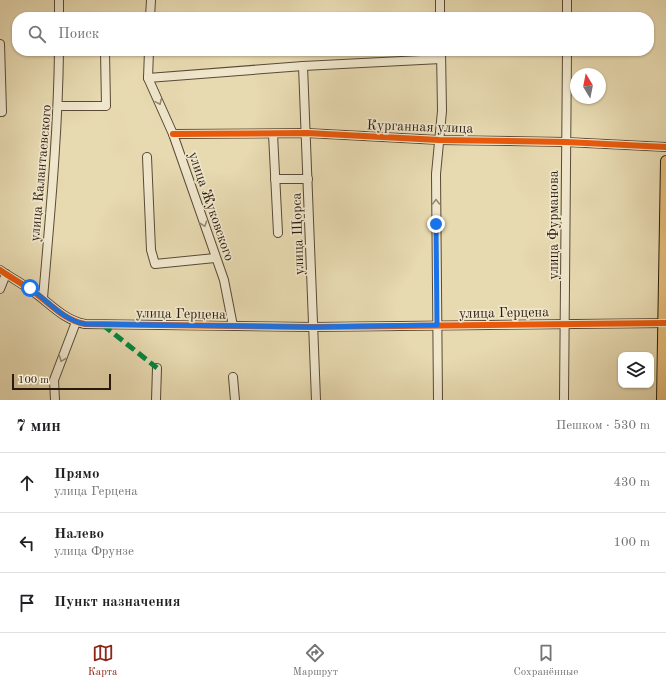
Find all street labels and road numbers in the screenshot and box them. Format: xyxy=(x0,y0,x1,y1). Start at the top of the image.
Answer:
street label: улица Калантаевского xyxy=(28,104,54,242)
street label: Курганная улица xyxy=(366,118,474,136)
street label: улица Жуковского xyxy=(186,150,236,263)
street label: улица Фурманова xyxy=(547,170,561,280)
street label: улица Щорса xyxy=(290,192,306,275)
street label: улица Герцена xyxy=(459,305,549,321)
street label: улица Герцена xyxy=(136,306,226,322)

